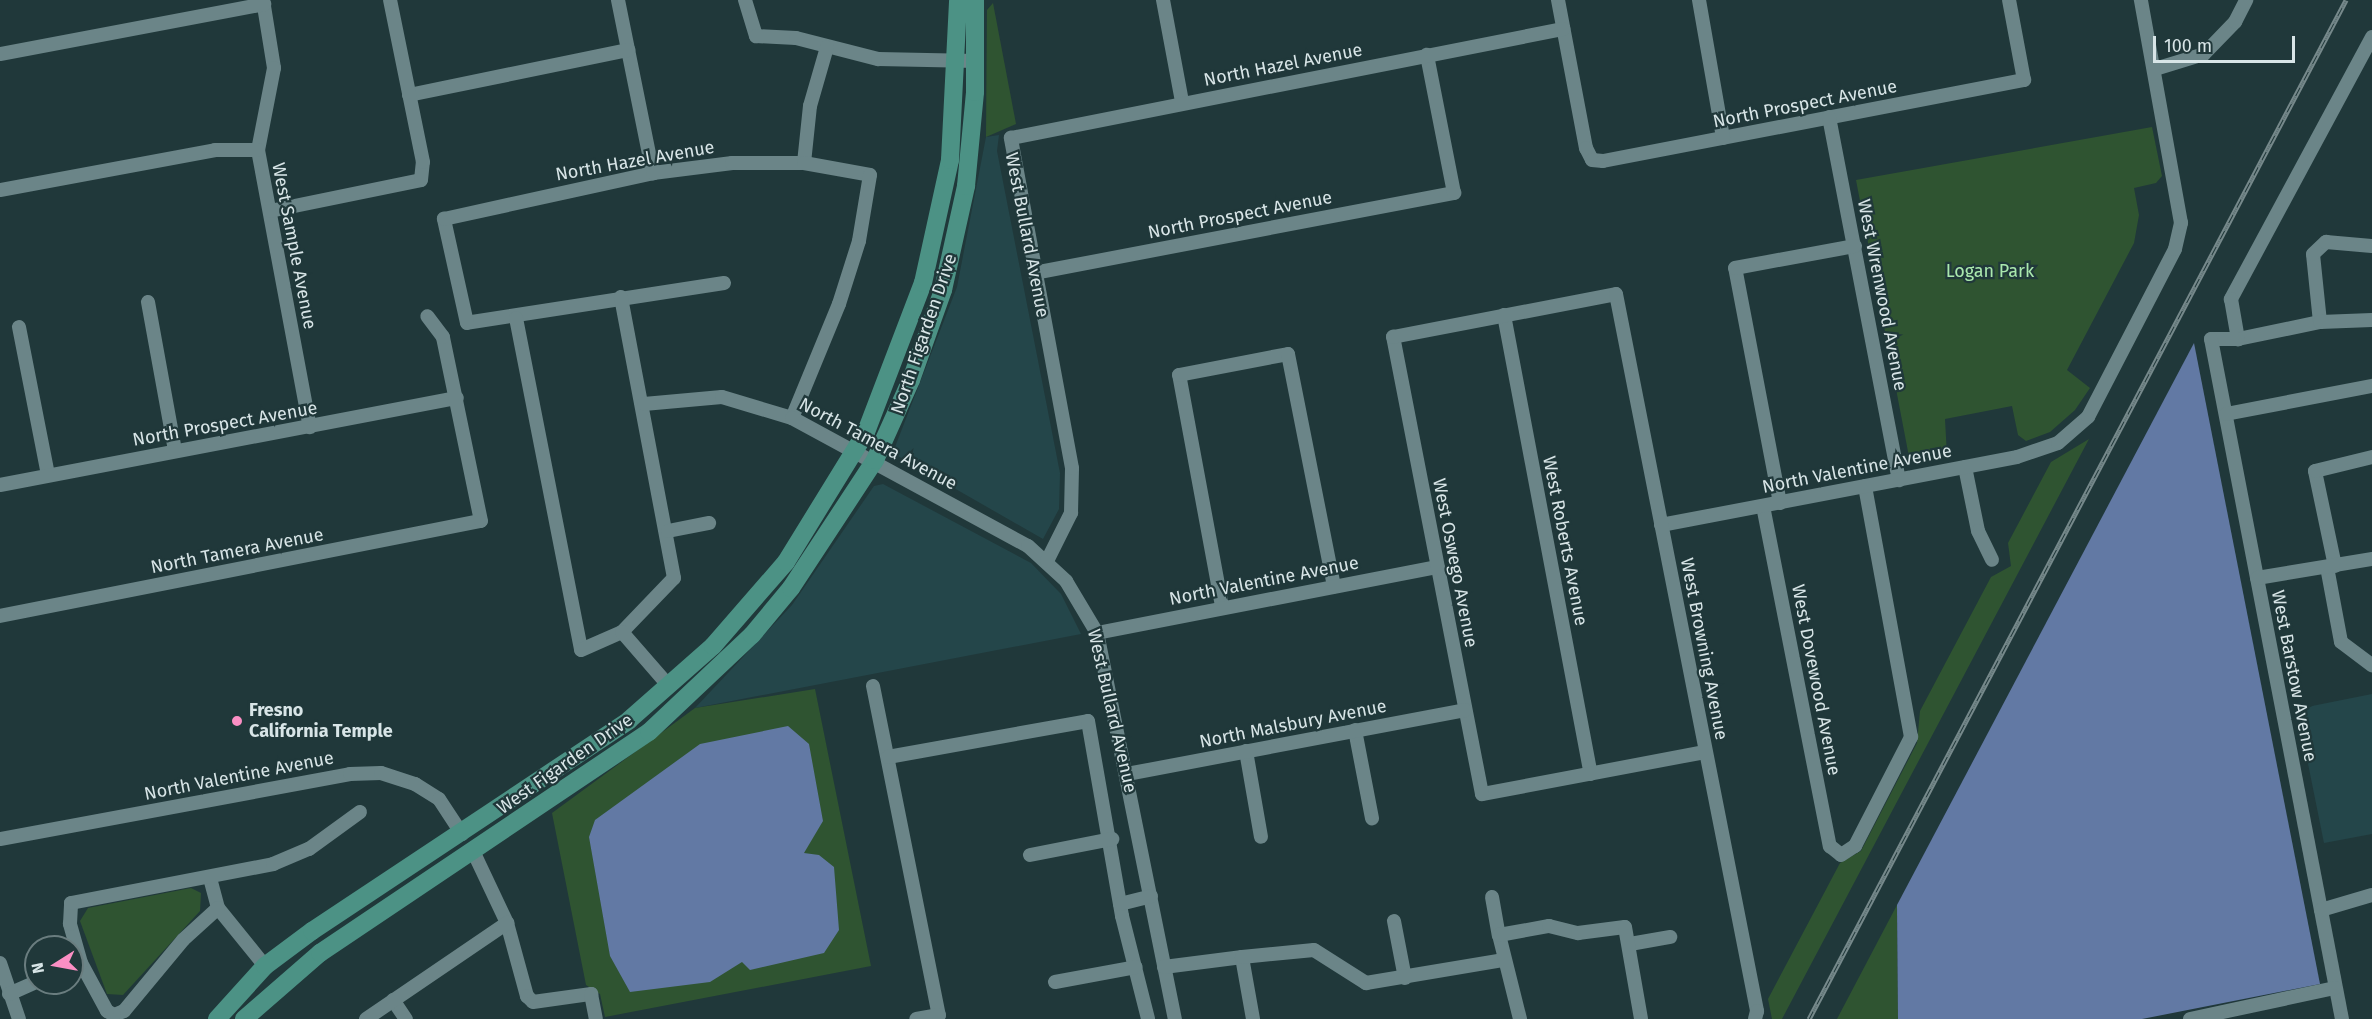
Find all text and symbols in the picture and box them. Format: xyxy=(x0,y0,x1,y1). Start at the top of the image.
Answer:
scale bar xyxy=(2156,24,2298,62)
text: 100 m xyxy=(2164,35,2212,57)
street label: North Hazel Avenue xyxy=(1202,39,1364,91)
street label: North Prospect Avenue xyxy=(1711,76,1899,132)
street label: North Hazel Avenue xyxy=(554,136,716,186)
street label: West Bullard Avenue xyxy=(1000,151,1054,319)
street label: West Sample Avenue xyxy=(267,161,321,331)
street label: North Prospect Avenue xyxy=(1146,187,1334,243)
street label: West Wrenwood Avenue xyxy=(1853,197,1911,393)
street label: North Figarden Drive xyxy=(886,251,962,417)
park label: Logan Park xyxy=(1946,260,2034,282)
street label: North Tamera Avenue xyxy=(795,393,961,495)
street label: North Prospect Avenue xyxy=(131,397,319,451)
street label: North Valentine Avenue xyxy=(1760,440,1954,498)
street label: West Roberts Avenue xyxy=(1538,454,1592,628)
street label: West Oswego Avenue xyxy=(1428,477,1482,649)
street label: North Tamera Avenue xyxy=(149,524,325,578)
street label: North Valentine Avenue xyxy=(1167,552,1361,610)
street label: West Browning Avenue xyxy=(1676,556,1732,742)
street label: West Dovewood Avenue xyxy=(1787,583,1845,777)
street label: West Barstow Avenue xyxy=(2267,588,2321,764)
street label: West Bullard Avenue xyxy=(1083,627,1141,795)
street label: North Malsbury Avenue xyxy=(1198,695,1388,753)
place label: Fresno California Temple xyxy=(249,700,393,742)
street label: West Figarden Drive xyxy=(493,709,637,819)
marker: Fresno California Temple xyxy=(230,714,244,728)
street label: North Valentine Avenue xyxy=(142,747,336,805)
north arrow xyxy=(24,935,84,995)
text: N xyxy=(27,961,48,975)

